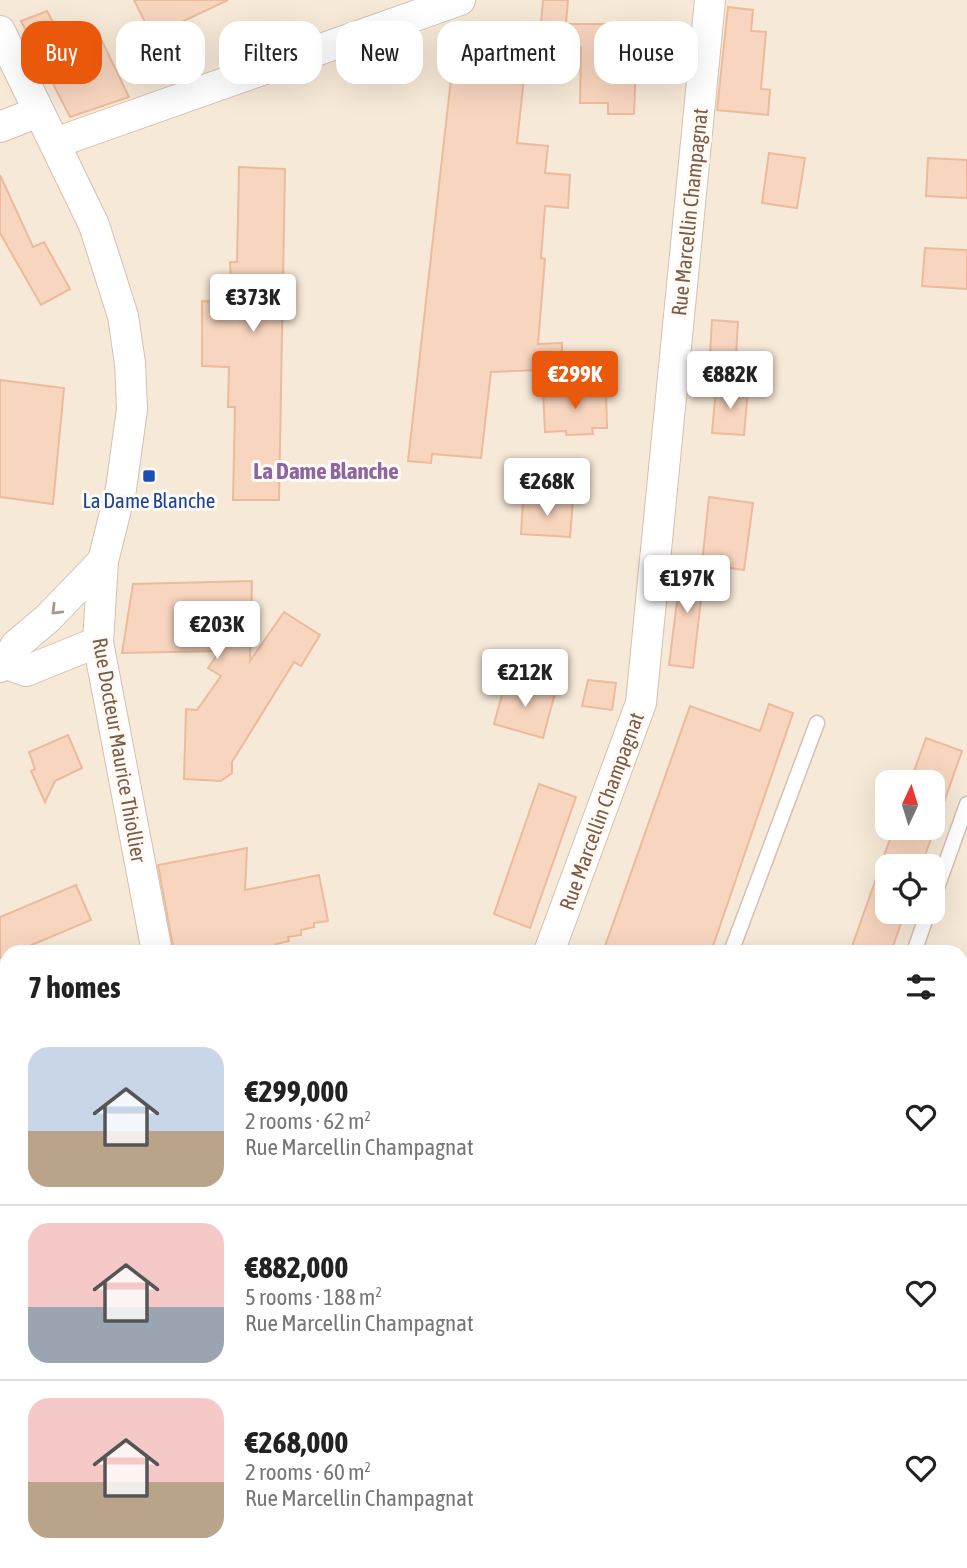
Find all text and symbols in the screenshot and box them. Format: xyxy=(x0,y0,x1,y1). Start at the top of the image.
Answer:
chip: Buy xyxy=(21,21,102,84)
chip: Rent xyxy=(116,21,205,84)
chip: Filters xyxy=(219,21,322,84)
chip: New xyxy=(336,21,423,84)
chip: Apartment xyxy=(437,21,580,84)
chip: House xyxy=(594,21,698,84)
street label: Rue Marcellin Champagnat xyxy=(666,107,712,317)
pin: €373K xyxy=(204,274,302,334)
text: €373K xyxy=(226,284,280,310)
pin: €299K xyxy=(526,352,624,411)
pin: €882K xyxy=(681,352,779,411)
text: €299K xyxy=(548,361,602,387)
text: €882K xyxy=(703,361,757,387)
district label: La Dame Blanche xyxy=(253,458,399,484)
pin: €268K xyxy=(498,458,596,518)
marker: La Dame Blanche xyxy=(141,468,157,484)
text: €268K xyxy=(520,468,574,494)
place label: La Dame Blanche xyxy=(83,488,215,512)
pin: €197K xyxy=(638,556,736,615)
text: €197K xyxy=(660,565,714,591)
one-way arrow xyxy=(51,602,64,615)
pin: €203K xyxy=(168,602,266,661)
text: €203K xyxy=(190,611,244,637)
street label: Rue Docteur Maurice Thiollier xyxy=(88,636,152,865)
pin: €212K xyxy=(476,650,574,709)
text: €212K xyxy=(498,659,552,685)
street label: Rue Marcellin Champagnat xyxy=(554,709,648,913)
north arrow xyxy=(875,770,945,840)
map controls xyxy=(875,770,945,924)
button: locate xyxy=(875,854,945,924)
icon: filters xyxy=(902,968,940,1006)
text: 7 homes xyxy=(28,970,121,1004)
text: €299,000 xyxy=(245,1074,348,1108)
icon: home xyxy=(84,1075,168,1159)
icon: heart xyxy=(902,1098,940,1136)
text: 2 rooms · 62 m² xyxy=(245,1108,371,1134)
text: Rue Marcellin Champagnat xyxy=(245,1134,474,1160)
text: €882,000 xyxy=(245,1250,348,1284)
icon: home xyxy=(84,1251,168,1335)
icon: heart xyxy=(902,1274,940,1312)
text: 5 rooms · 188 m² xyxy=(245,1284,382,1310)
text: Rue Marcellin Champagnat xyxy=(245,1310,474,1336)
text: €268,000 xyxy=(245,1425,348,1459)
icon: home xyxy=(84,1426,168,1510)
icon: heart xyxy=(902,1449,940,1487)
text: 2 rooms · 60 m² xyxy=(245,1459,371,1485)
text: Rue Marcellin Champagnat xyxy=(245,1485,474,1511)

